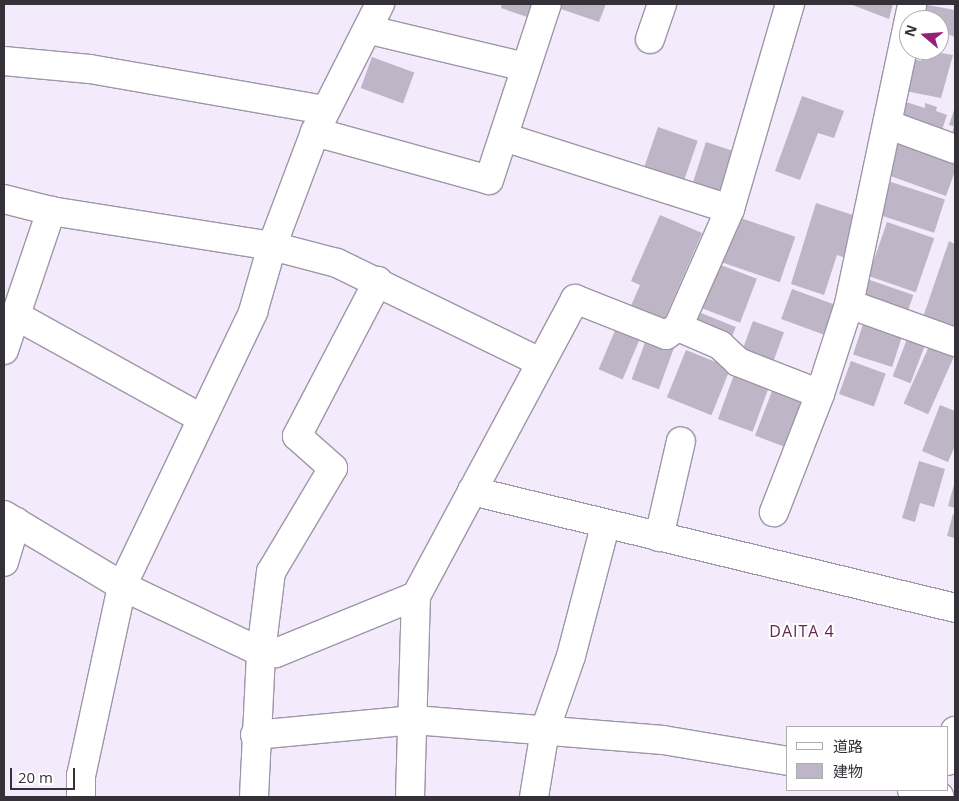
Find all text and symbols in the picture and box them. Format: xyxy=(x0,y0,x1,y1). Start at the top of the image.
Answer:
north arrow xyxy=(899,10,949,60)
text: N xyxy=(899,22,921,39)
district label: DAITA 4 xyxy=(768,621,836,641)
legend xyxy=(786,726,949,791)
text: 道路 xyxy=(833,736,863,756)
scale bar xyxy=(12,758,78,790)
text: 建物 xyxy=(833,761,863,781)
text: 20 m xyxy=(18,767,53,787)

